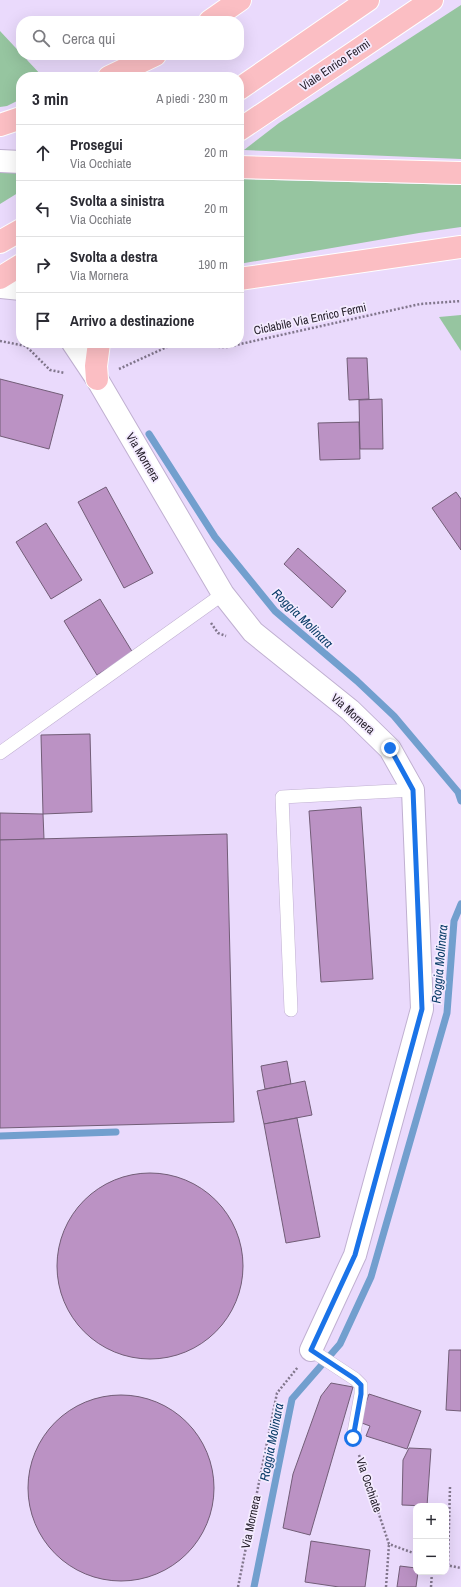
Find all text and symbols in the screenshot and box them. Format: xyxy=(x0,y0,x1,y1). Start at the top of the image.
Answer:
search box xyxy=(16,16,244,60)
icon: search xyxy=(30,27,52,49)
text: Cerca qui xyxy=(62,28,115,49)
street label: Viale Enrico Fermi xyxy=(297,36,373,94)
text: 3 min xyxy=(32,87,68,110)
text: A piedi · 230 m xyxy=(156,90,228,107)
text: Prosegui xyxy=(70,134,123,155)
icon: ahead xyxy=(32,142,54,164)
text: 20 m xyxy=(204,144,228,161)
text: Via Occhiate xyxy=(70,155,131,172)
text: Svolta a sinistra xyxy=(70,190,164,211)
icon: left xyxy=(32,198,54,220)
text: 20 m xyxy=(204,200,228,217)
text: Via Occhiate xyxy=(70,211,131,228)
text: Svolta a destra xyxy=(70,246,158,267)
icon: right xyxy=(32,254,54,276)
text: 190 m xyxy=(198,256,228,273)
text: Via Mornera xyxy=(70,267,128,284)
street label: Ciclabile Via Enrico Fermi xyxy=(252,299,368,339)
icon: arrive xyxy=(32,310,54,332)
text: Arrivo a destinazione xyxy=(70,310,194,331)
street label: Via Mornera xyxy=(122,430,164,485)
water label: Roggia Molinara xyxy=(268,585,337,652)
street label: Via Mornera xyxy=(328,690,379,738)
route end xyxy=(381,739,399,757)
water label: Roggia Molinara xyxy=(428,924,451,1004)
water label: Roggia Molinara xyxy=(256,1402,287,1482)
route start xyxy=(344,1429,362,1447)
street label: Via Occhiate xyxy=(352,1456,386,1514)
street label: Via Mornera xyxy=(238,1493,265,1550)
map controls xyxy=(413,1503,449,1575)
button: + xyxy=(413,1503,449,1539)
button: − xyxy=(413,1539,449,1575)

